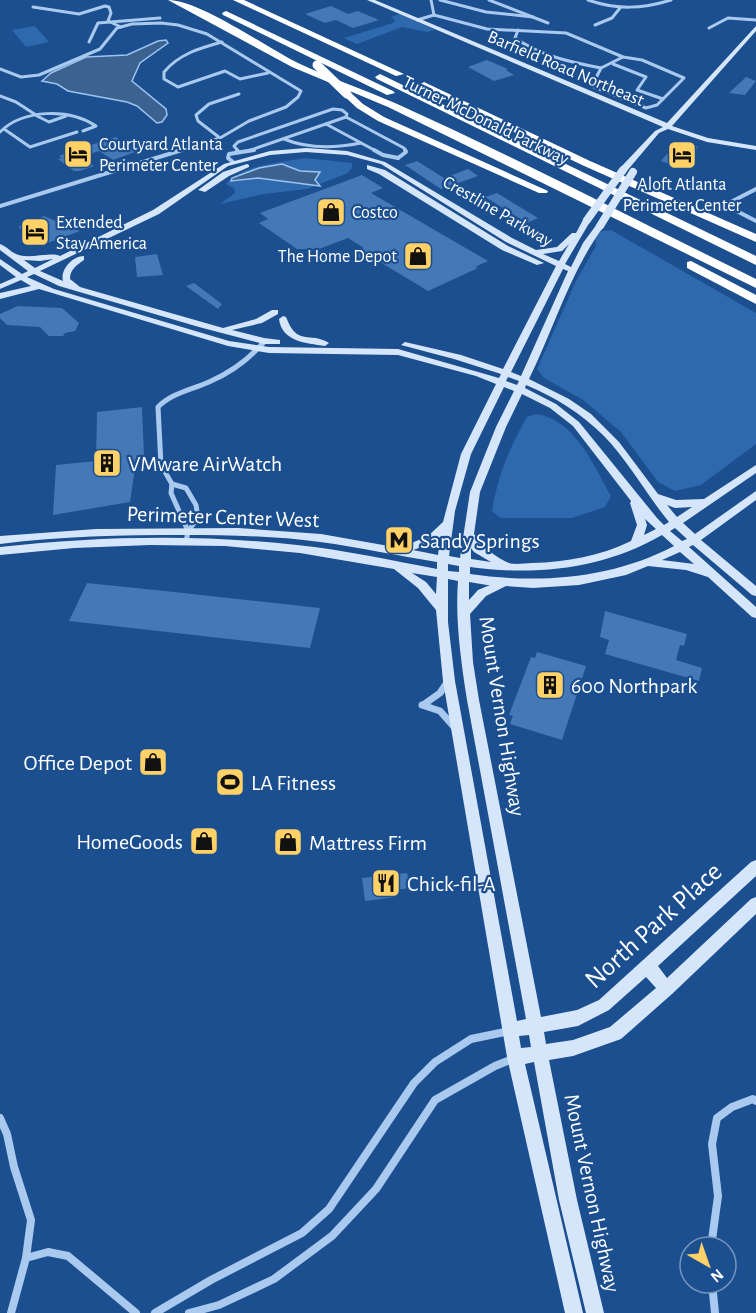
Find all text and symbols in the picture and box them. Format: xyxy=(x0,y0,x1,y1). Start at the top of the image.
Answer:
street label: Barfield Road Northeast xyxy=(485,28,647,110)
street label: Turner McDonald Parkway xyxy=(400,73,572,169)
place label: Courtyard Atlanta Perimeter Center xyxy=(99,136,223,175)
hotel icon: Courtyard Atlanta Perimeter Center xyxy=(62,138,94,170)
hotel icon: Aloft Atlanta Perimeter Center xyxy=(666,139,698,171)
street label: Crestline Parkway xyxy=(440,173,556,251)
place label: Aloft Atlanta Perimeter Center xyxy=(623,176,741,215)
shop icon: Costco xyxy=(315,196,347,228)
place label: Costco xyxy=(352,204,398,222)
place label: Extended Stay America xyxy=(56,214,147,253)
hotel icon: Extended Stay America xyxy=(19,216,51,248)
shop icon: The Home Depot xyxy=(402,240,434,272)
place label: The Home Depot xyxy=(278,248,397,266)
building icon: VMware AirWatch xyxy=(91,447,123,479)
place label: VMware AirWatch xyxy=(128,453,282,475)
street label: Perimeter Center West xyxy=(126,503,320,531)
metro station icon: Sandy Springs xyxy=(383,524,415,556)
place label: Sandy Springs xyxy=(420,530,540,552)
street label: Mount Vernon Highway xyxy=(475,615,529,818)
building icon: 600 Northpark xyxy=(534,669,566,701)
place label: 600 Northpark xyxy=(571,675,697,697)
shop icon: Office Depot xyxy=(137,746,169,778)
place label: Office Depot xyxy=(24,752,132,774)
sports icon: LA Fitness xyxy=(214,766,246,798)
place label: LA Fitness xyxy=(251,772,336,794)
shop icon: HomeGoods xyxy=(188,825,220,857)
shop icon: Mattress Firm xyxy=(272,826,304,858)
place label: HomeGoods xyxy=(76,831,183,853)
place label: Mattress Firm xyxy=(309,832,427,854)
street label: North Park Place xyxy=(580,857,727,994)
restaurant icon: Chick-fil-A xyxy=(370,867,402,899)
place label: Chick-fil-A xyxy=(407,873,496,895)
street label: Mount Vernon Highway xyxy=(560,1092,624,1295)
north arrow xyxy=(678,1235,738,1295)
text: N xyxy=(708,1266,726,1285)

